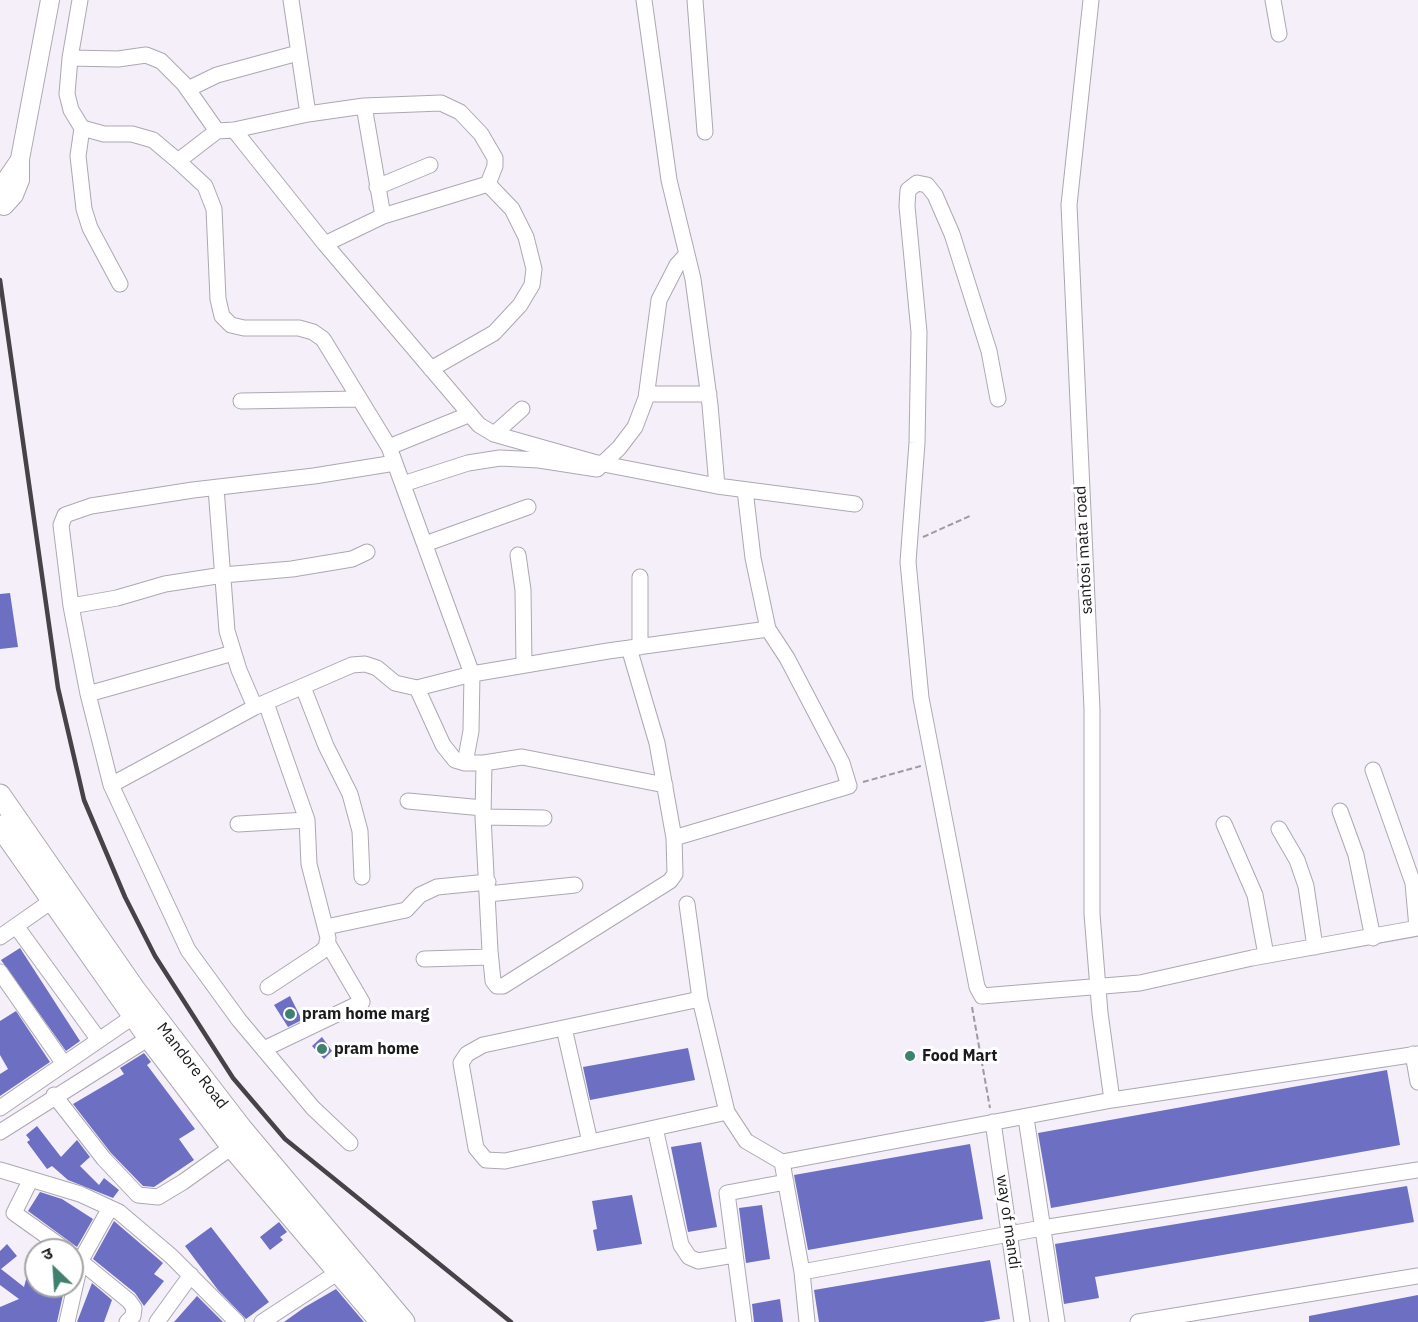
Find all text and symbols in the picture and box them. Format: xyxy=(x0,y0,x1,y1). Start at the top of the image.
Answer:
street label: santosi mata road xyxy=(1071,485,1097,615)
place label: pram home marg xyxy=(302,1004,429,1024)
marker: pram home marg xyxy=(283,1007,297,1021)
street label: Mandore Road xyxy=(152,1019,232,1113)
place label: pram home xyxy=(334,1039,419,1059)
marker: pram home xyxy=(315,1042,329,1056)
place label: Food Mart xyxy=(922,1046,997,1066)
marker: Food Mart xyxy=(903,1049,917,1063)
street label: way of mandi xyxy=(992,1174,1024,1270)
north arrow xyxy=(24,1238,84,1298)
text: उ xyxy=(39,1242,56,1265)

